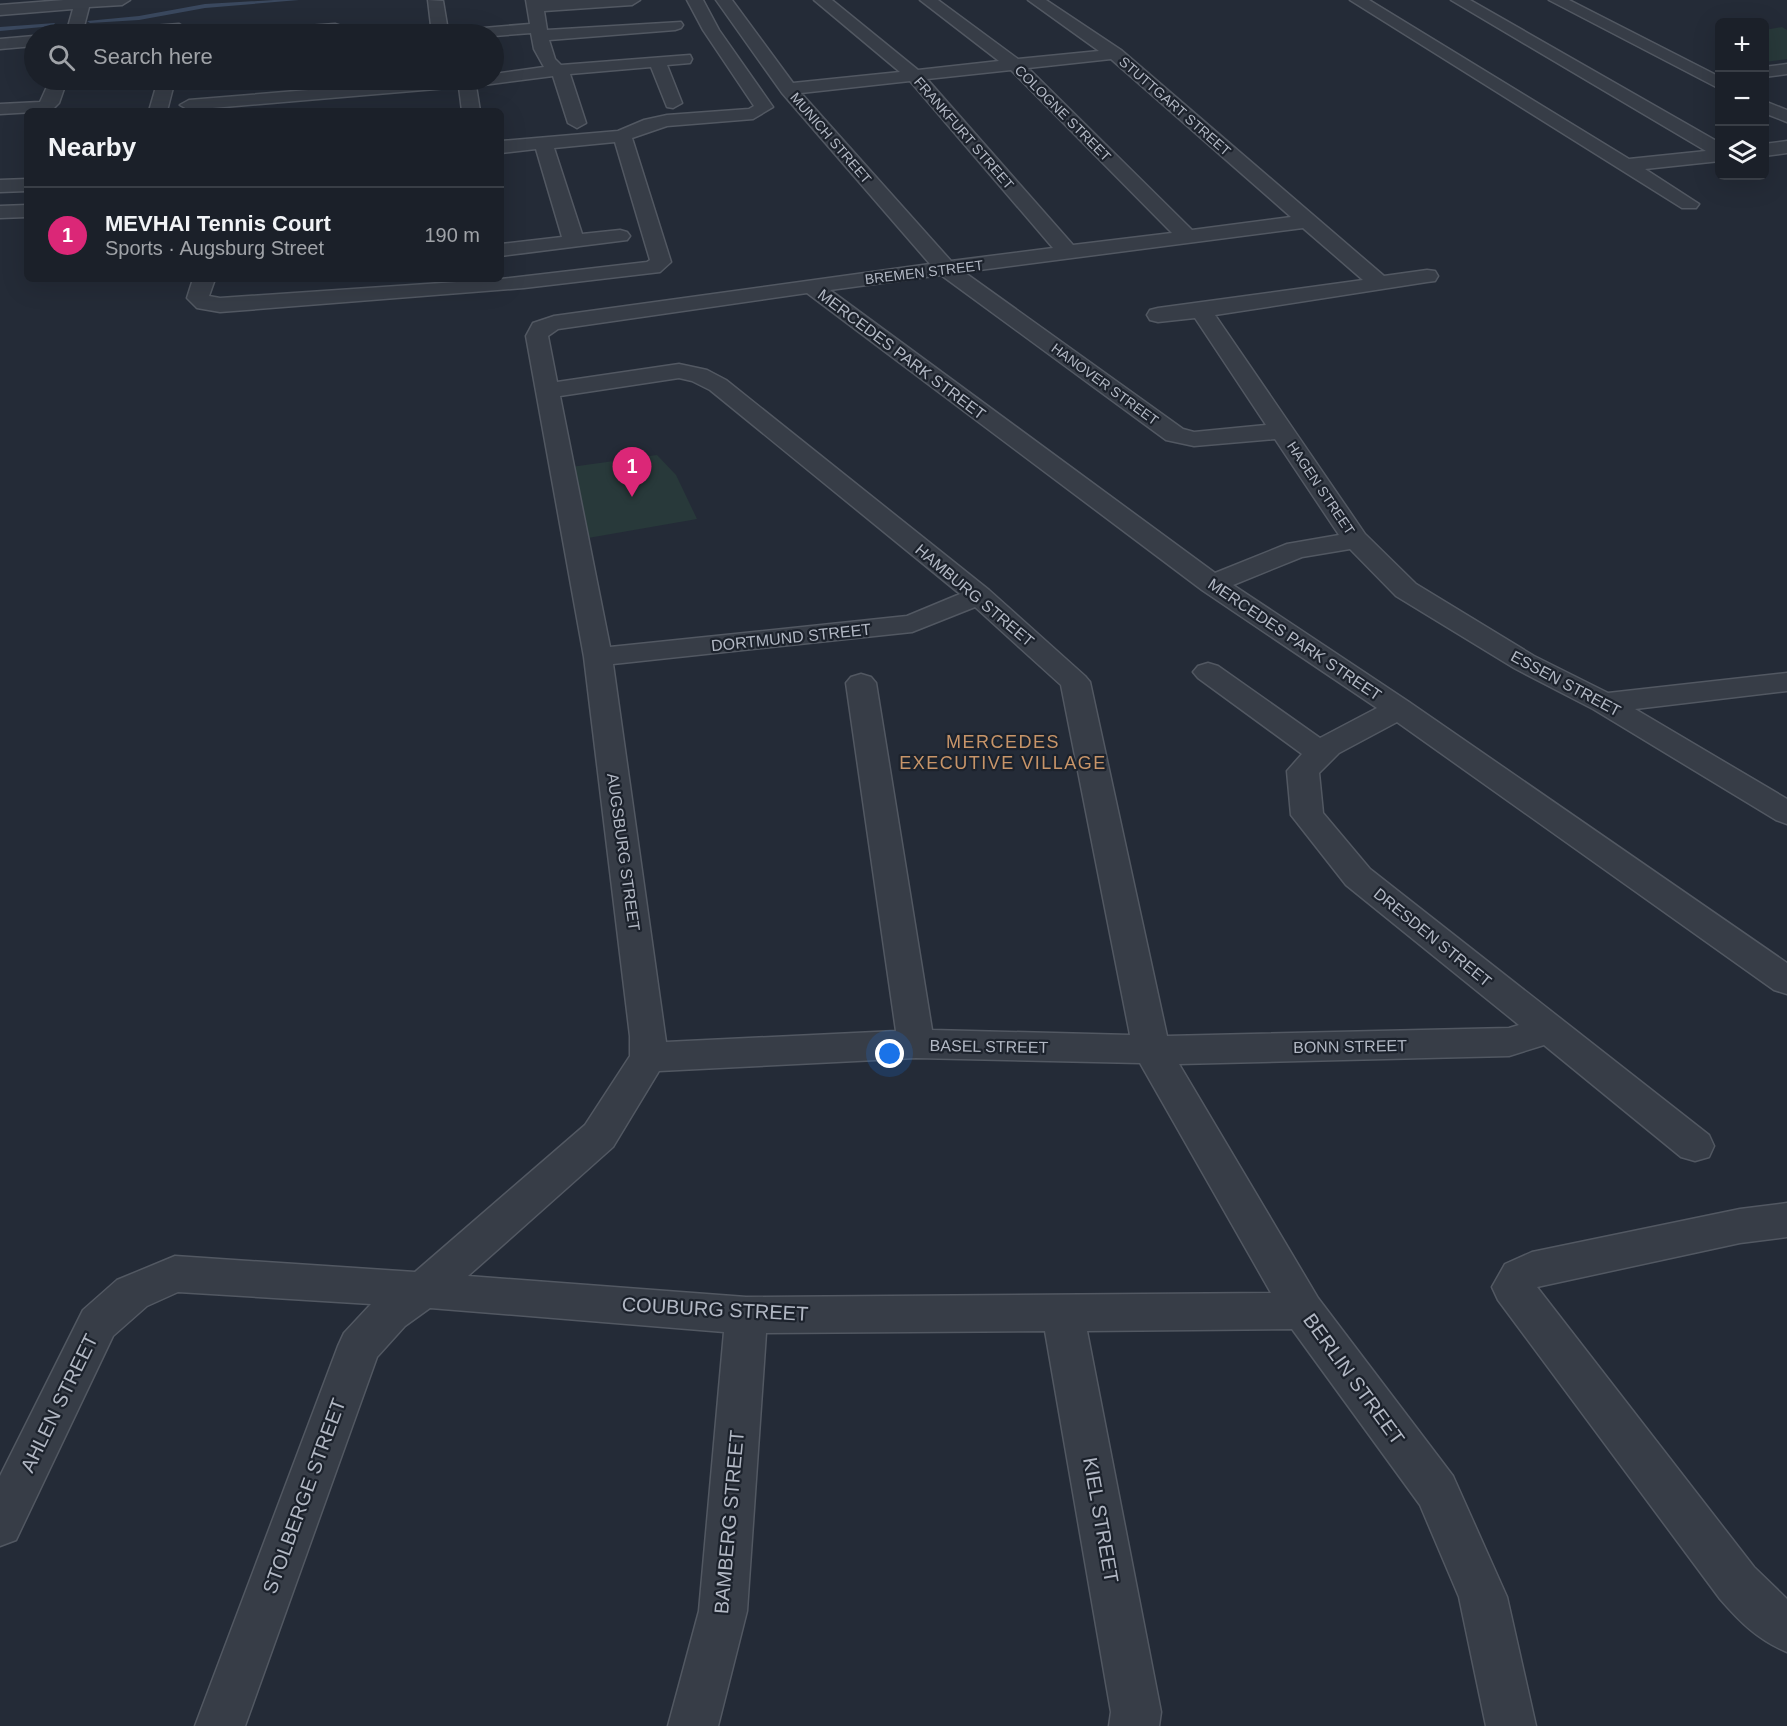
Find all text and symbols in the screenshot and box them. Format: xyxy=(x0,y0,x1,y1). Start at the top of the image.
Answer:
map controls xyxy=(1715,18,1769,180)
button: + xyxy=(1715,18,1769,72)
search box xyxy=(24,24,504,90)
icon: search xyxy=(45,41,78,74)
text: Search here xyxy=(93,44,213,69)
street label: STUTTGART STREET xyxy=(1116,53,1234,159)
street label: COLOGNE STREET xyxy=(1012,62,1115,165)
button: − xyxy=(1715,72,1769,126)
street label: FRANKFURT STREET xyxy=(911,74,1017,193)
street label: MUNICH STREET xyxy=(787,89,875,187)
button: layers xyxy=(1715,126,1769,180)
text: Nearby xyxy=(48,132,136,162)
text: MEVHAI Tennis Court xyxy=(105,211,331,236)
text: 1 xyxy=(62,224,73,246)
text: 190 m xyxy=(424,224,480,246)
text: Sports · Augsburg Street xyxy=(105,237,324,259)
street label: BREMEN STREET xyxy=(864,257,984,287)
street label: MERCEDES PARK STREET xyxy=(815,286,989,423)
street label: HANOVER STREET xyxy=(1048,340,1162,428)
street label: HAGEN STREET xyxy=(1284,438,1358,538)
pin: 1 xyxy=(612,448,652,497)
street label: HAMBURG STREET xyxy=(912,541,1038,650)
street label: MERCEDES PARK STREET xyxy=(1205,575,1385,704)
street label: DORTMUND STREET xyxy=(710,621,872,654)
street label: ESSEN STREET xyxy=(1508,647,1624,720)
district label: MERCEDES EXECUTIVE VILLAGE xyxy=(899,732,1107,773)
street label: AUGSBURG STREET xyxy=(604,772,643,932)
street label: DRESDEN STREET xyxy=(1371,885,1495,990)
street label: BASEL STREET xyxy=(930,1037,1049,1056)
street label: BONN STREET xyxy=(1293,1037,1407,1056)
your location xyxy=(875,1039,904,1068)
street label: COUBURG STREET xyxy=(621,1293,809,1325)
street label: BERLIN STREET xyxy=(1299,1309,1409,1449)
street label: AHLEN STREET xyxy=(16,1330,102,1476)
street label: STOLBERGE STREET xyxy=(258,1395,350,1597)
street label: BAMBERG STREET xyxy=(710,1429,748,1615)
street label: KIEL STREET xyxy=(1079,1456,1123,1584)

